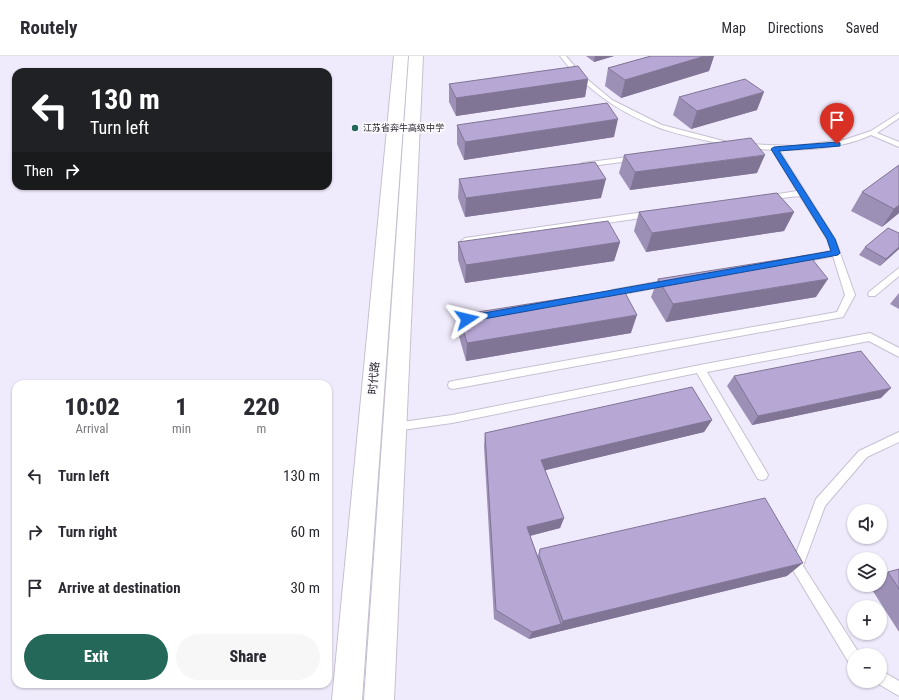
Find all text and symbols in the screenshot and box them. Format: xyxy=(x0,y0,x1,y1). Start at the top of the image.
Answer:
text: Routely xyxy=(20,16,77,39)
text: Map xyxy=(722,20,746,36)
text: Directions xyxy=(768,20,824,36)
text: Saved xyxy=(846,20,879,36)
text: 130 m xyxy=(90,83,160,116)
icon: left xyxy=(24,84,76,136)
pin xyxy=(820,103,854,144)
icon: arrive xyxy=(826,109,848,131)
text: Turn left xyxy=(90,117,149,138)
marker: 江苏省奔牛高级中学 xyxy=(350,123,360,133)
place label: 江苏省奔牛高级中学 xyxy=(363,123,444,133)
icon: right xyxy=(61,160,83,182)
text: Then xyxy=(24,162,53,180)
position arrow xyxy=(446,298,488,340)
street label: 时代路 xyxy=(366,361,382,395)
text: 10:02 xyxy=(64,393,120,421)
text: 1 xyxy=(175,393,188,421)
text: 220 xyxy=(243,393,280,421)
text: Arrival xyxy=(75,421,109,436)
text: min xyxy=(172,421,191,436)
text: m xyxy=(257,421,266,436)
icon: left xyxy=(24,465,46,487)
text: Turn left xyxy=(58,467,109,485)
text: 130 m xyxy=(283,467,320,485)
map controls xyxy=(847,504,887,688)
button: sound xyxy=(847,504,887,544)
icon: right xyxy=(24,521,46,543)
text: Turn right xyxy=(58,523,117,541)
text: 60 m xyxy=(290,523,320,541)
button: layers xyxy=(847,552,887,592)
icon: arrive xyxy=(24,577,46,599)
text: Arrive at destination xyxy=(58,579,181,597)
text: 30 m xyxy=(290,579,320,597)
button: + xyxy=(847,600,887,640)
button: Exit xyxy=(24,634,168,680)
button: Share xyxy=(176,634,320,680)
button: − xyxy=(847,648,887,688)

